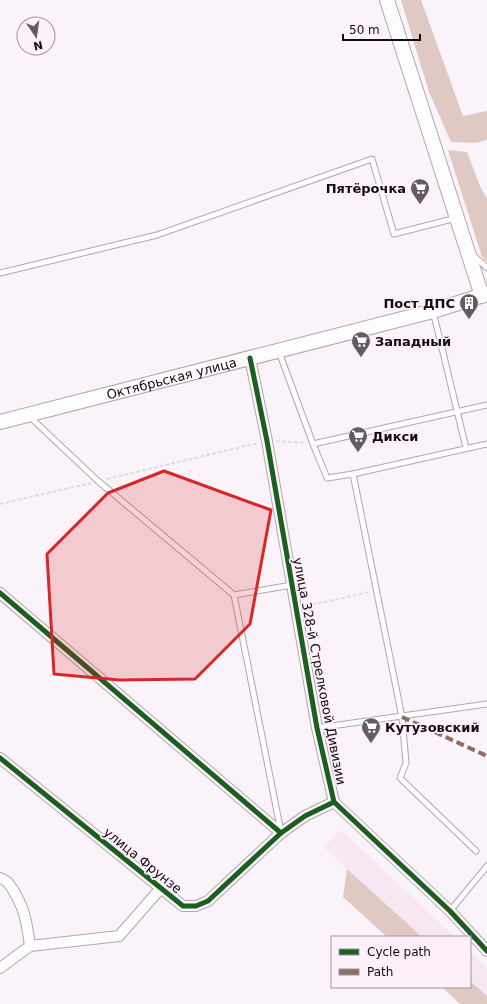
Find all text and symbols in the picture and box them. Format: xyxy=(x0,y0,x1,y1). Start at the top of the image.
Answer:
north arrow xyxy=(16,16,56,56)
scale bar xyxy=(343,16,420,42)
text: 50 m xyxy=(349,23,380,37)
text: N xyxy=(32,38,44,53)
supermarket icon: Пятёрочка xyxy=(409,177,431,205)
place label: Пятёрочка xyxy=(326,181,406,196)
building icon: Пост ДПС xyxy=(458,292,480,320)
place label: Пост ДПС xyxy=(383,296,455,311)
supermarket icon: Западный xyxy=(350,330,372,358)
place label: Западный xyxy=(375,334,451,349)
street label: Октябрьская улица xyxy=(105,355,238,402)
supermarket icon: Дикси xyxy=(347,425,369,453)
place label: Дикси xyxy=(372,429,418,444)
street label: улица 328-й Стрелковой Дивизии xyxy=(290,556,349,786)
supermarket icon: Кутузовский xyxy=(360,716,382,744)
place label: Кутузовский xyxy=(385,720,480,735)
street label: улица Фрунзе xyxy=(101,824,185,896)
legend xyxy=(331,936,471,988)
text: Cycle path xyxy=(367,945,431,959)
text: Path xyxy=(367,965,393,979)

